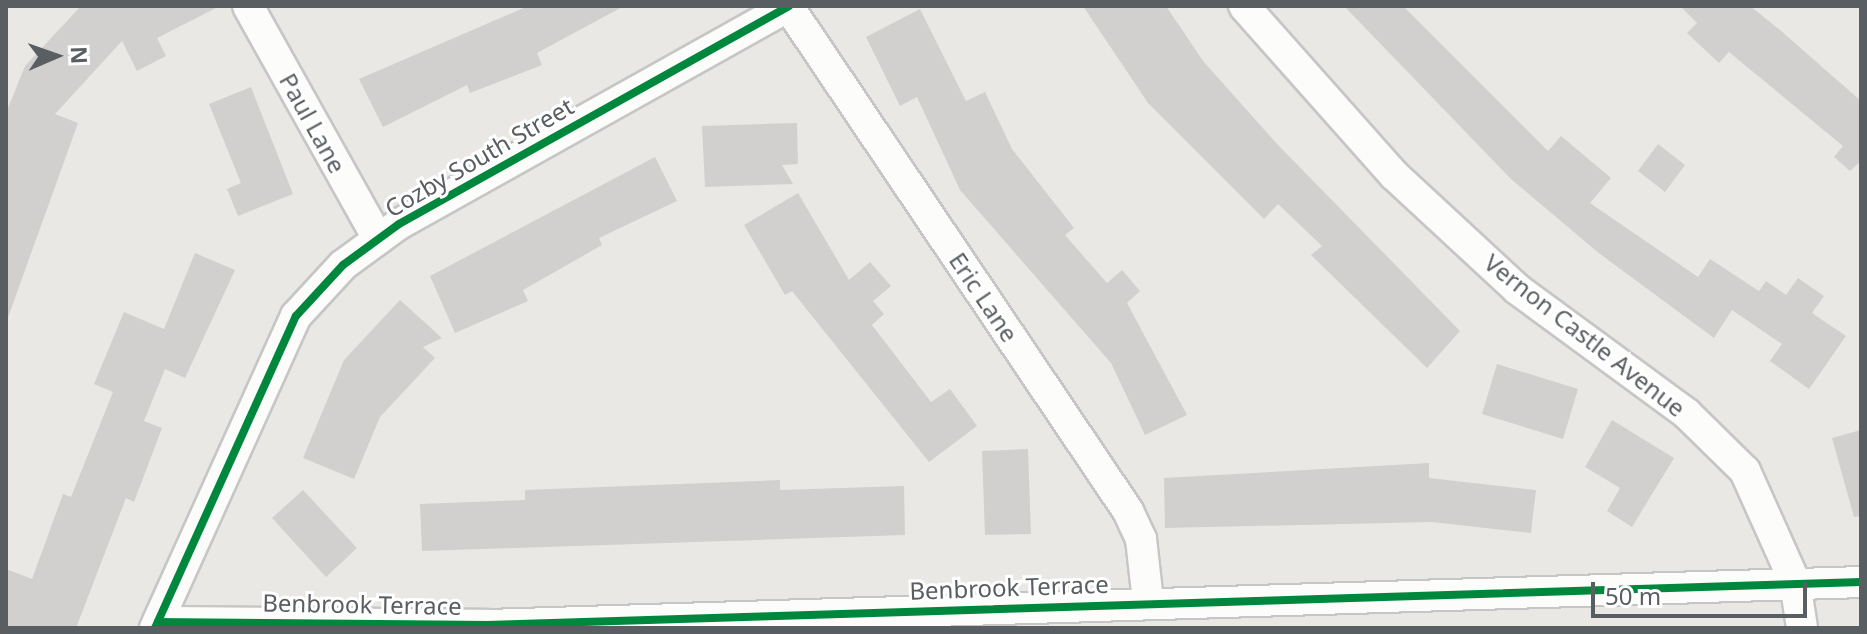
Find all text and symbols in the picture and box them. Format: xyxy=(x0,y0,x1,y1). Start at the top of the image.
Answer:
north arrow xyxy=(16,16,96,96)
text: N xyxy=(65,46,95,65)
street label: Paul Lane xyxy=(274,68,352,178)
street label: Cozby South Street xyxy=(380,91,578,223)
street label: Eric Lane xyxy=(944,247,1024,347)
street label: Vernon Castle Avenue xyxy=(1479,248,1691,422)
scale bar xyxy=(1595,566,1811,616)
street label: Benbrook Terrace xyxy=(909,569,1109,605)
text: 50 m xyxy=(1605,579,1661,612)
street label: Benbrook Terrace xyxy=(262,588,462,620)

